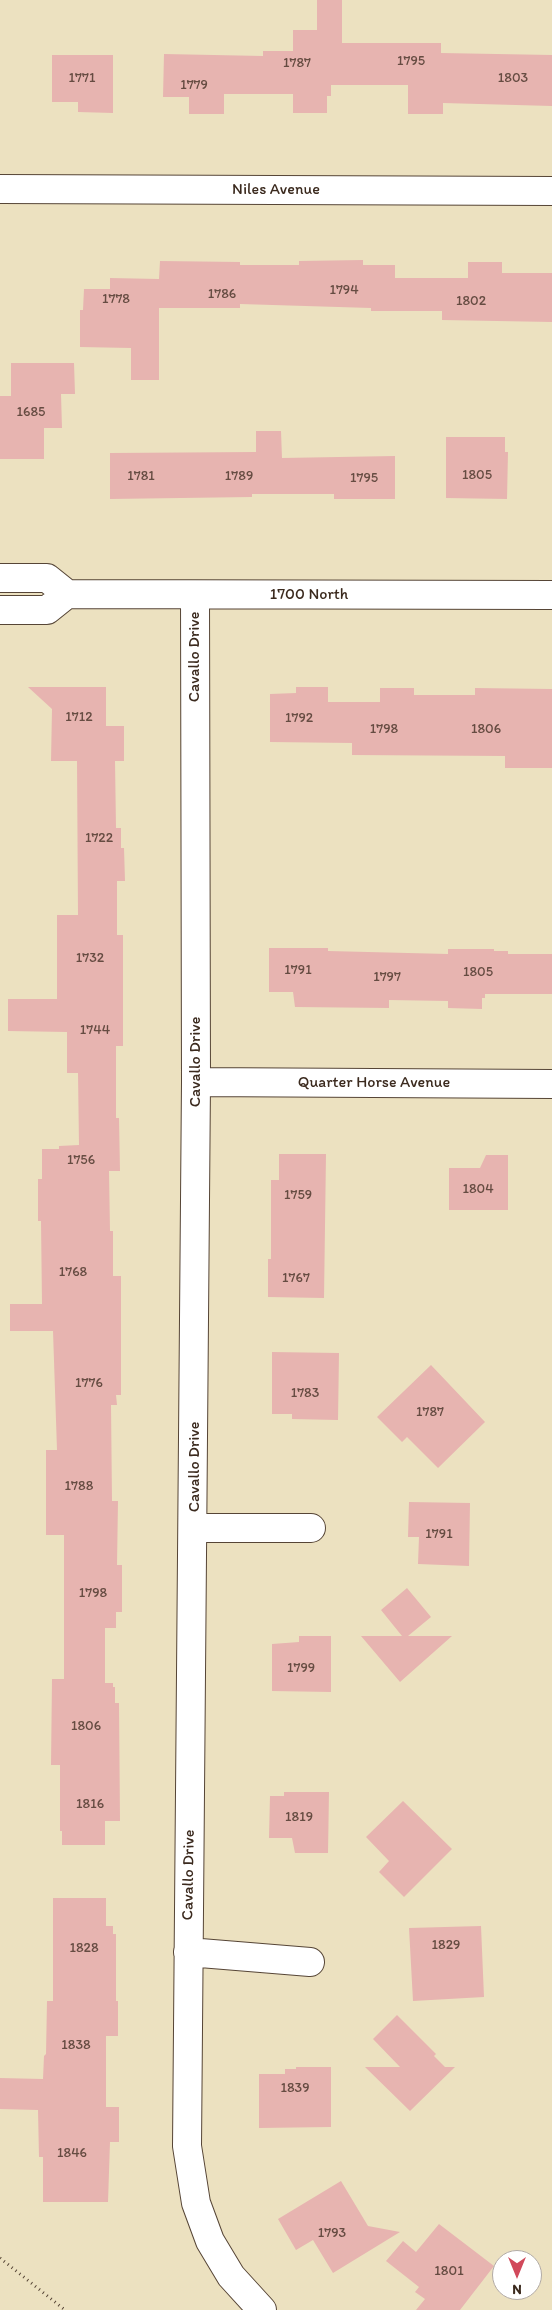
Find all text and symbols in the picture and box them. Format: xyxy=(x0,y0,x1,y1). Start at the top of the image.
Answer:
house number: 1795 xyxy=(397,53,425,69)
house number: 1787 xyxy=(283,55,311,71)
house number: 1771 xyxy=(69,70,95,86)
house number: 1803 xyxy=(498,70,528,86)
house number: 1779 xyxy=(180,77,208,93)
street label: Niles Avenue xyxy=(232,180,320,200)
house number: 1794 xyxy=(329,282,359,298)
house number: 1786 xyxy=(208,286,236,302)
house number: 1778 xyxy=(102,291,130,307)
house number: 1802 xyxy=(456,293,486,309)
house number: 1685 xyxy=(17,404,45,420)
house number: 1805 xyxy=(462,467,492,483)
house number: 1781 xyxy=(127,468,155,484)
house number: 1789 xyxy=(225,468,253,484)
house number: 1795 xyxy=(350,470,378,486)
street label: 1700 North xyxy=(270,585,348,605)
street label: Cavallo Drive xyxy=(185,612,205,702)
house number: 1712 xyxy=(65,709,93,725)
house number: 1792 xyxy=(285,710,313,726)
house number: 1798 xyxy=(370,721,398,737)
house number: 1806 xyxy=(471,721,501,737)
house number: 1722 xyxy=(85,830,113,846)
house number: 1732 xyxy=(76,950,104,966)
house number: 1791 xyxy=(284,962,312,978)
house number: 1805 xyxy=(463,964,493,980)
house number: 1797 xyxy=(373,969,401,985)
street label: Cavallo Drive xyxy=(186,1017,206,1107)
house number: 1744 xyxy=(80,1022,110,1038)
street label: Quarter Horse Avenue xyxy=(298,1073,450,1093)
house number: 1756 xyxy=(67,1152,95,1168)
house number: 1804 xyxy=(462,1181,494,1197)
house number: 1759 xyxy=(284,1187,312,1203)
house number: 1768 xyxy=(59,1264,87,1280)
house number: 1767 xyxy=(282,1270,310,1286)
house number: 1776 xyxy=(75,1375,103,1391)
house number: 1783 xyxy=(291,1385,319,1401)
house number: 1787 xyxy=(416,1404,444,1420)
street label: Cavallo Drive xyxy=(185,1422,205,1512)
house number: 1788 xyxy=(65,1478,93,1494)
house number: 1791 xyxy=(425,1526,453,1542)
house number: 1798 xyxy=(79,1585,107,1601)
house number: 1799 xyxy=(287,1660,315,1676)
house number: 1806 xyxy=(71,1718,101,1734)
house number: 1816 xyxy=(76,1796,104,1812)
house number: 1819 xyxy=(285,1809,313,1825)
street label: Cavallo Drive xyxy=(179,1830,199,1920)
house number: 1829 xyxy=(432,1937,460,1953)
house number: 1828 xyxy=(69,1940,99,1956)
house number: 1838 xyxy=(61,2037,91,2053)
house number: 1839 xyxy=(280,2080,310,2096)
house number: 1846 xyxy=(57,2145,87,2161)
house number: 1793 xyxy=(318,2225,346,2241)
north arrow xyxy=(492,2250,542,2300)
house number: 1801 xyxy=(434,2263,464,2279)
text: N xyxy=(512,2281,522,2298)

